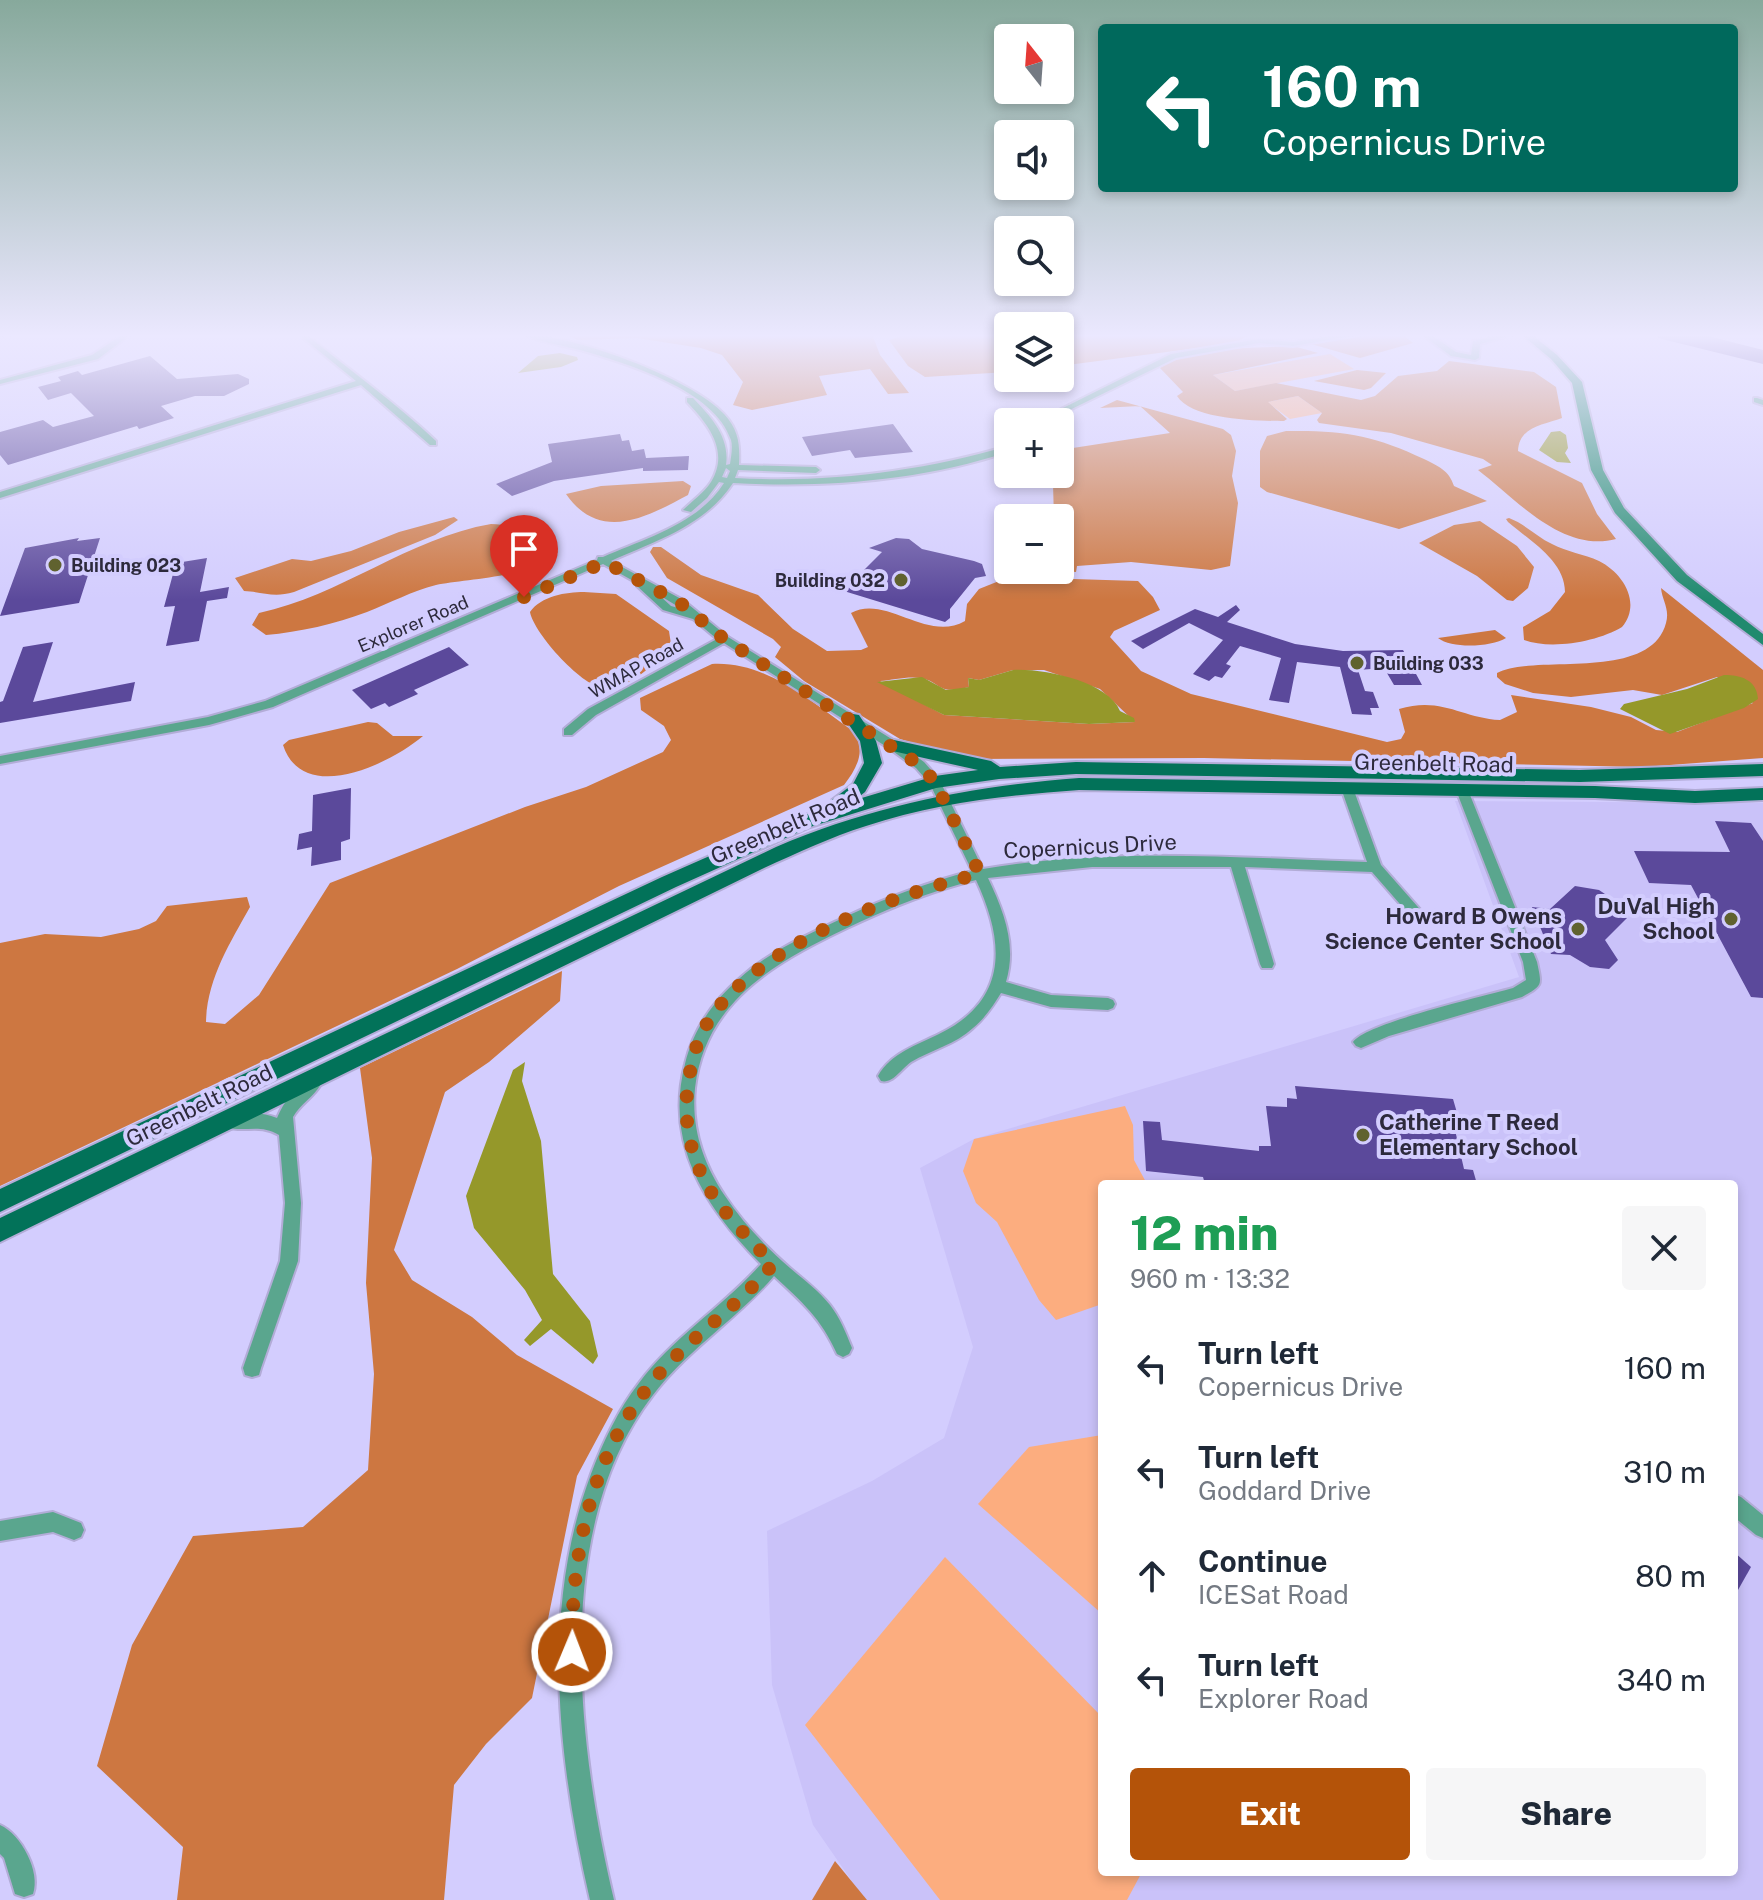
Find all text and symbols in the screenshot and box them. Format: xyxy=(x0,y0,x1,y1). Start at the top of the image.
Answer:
north arrow xyxy=(994,24,1074,104)
map controls xyxy=(994,24,1074,584)
text: 160 m xyxy=(1262,54,1422,120)
icon: left xyxy=(1130,56,1234,160)
button: sound xyxy=(994,120,1074,200)
text: Copernicus Drive xyxy=(1262,121,1546,163)
button: search xyxy=(994,216,1074,296)
button: layers xyxy=(994,312,1074,392)
button: + xyxy=(994,408,1074,488)
button: − xyxy=(994,504,1074,584)
pin xyxy=(490,515,558,597)
icon: arrive xyxy=(502,527,546,571)
place label: Building 023 xyxy=(71,555,181,576)
marker: Building 023 xyxy=(46,556,64,574)
place label: Building 032 xyxy=(775,570,885,591)
marker: Building 032 xyxy=(892,571,910,589)
street label: Explorer Road xyxy=(355,591,471,657)
street label: WMAP Road xyxy=(585,634,687,702)
place label: Building 033 xyxy=(1373,653,1484,674)
marker: Building 033 xyxy=(1348,654,1366,672)
street label: Greenbelt Road xyxy=(1354,749,1514,777)
street label: Greenbelt Road xyxy=(706,783,864,869)
street label: Copernicus Drive xyxy=(1003,828,1177,864)
place label: DuVal High School xyxy=(1597,893,1715,944)
place label: Howard B Owens Science Center School xyxy=(1324,903,1562,954)
marker: DuVal High School xyxy=(1722,910,1740,928)
marker: Howard B Owens Science Center School xyxy=(1569,920,1587,938)
street label: Greenbelt Road xyxy=(122,1058,276,1152)
place label: Catherine T Reed Elementary School xyxy=(1379,1109,1578,1160)
marker: Catherine T Reed Elementary School xyxy=(1354,1126,1372,1144)
text: 12 min xyxy=(1130,1204,1279,1261)
button: close xyxy=(1622,1206,1706,1290)
text: 960 m · 13:32 xyxy=(1130,1263,1290,1294)
text: Turn left xyxy=(1198,1335,1319,1371)
icon: left xyxy=(1130,1346,1174,1390)
text: 160 m xyxy=(1624,1350,1706,1386)
text: Copernicus Drive xyxy=(1198,1371,1403,1402)
text: Turn left xyxy=(1198,1439,1319,1475)
icon: left xyxy=(1130,1450,1174,1494)
text: 310 m xyxy=(1623,1454,1706,1490)
text: Goddard Drive xyxy=(1198,1475,1371,1506)
text: Continue xyxy=(1198,1543,1328,1579)
icon: ahead xyxy=(1130,1554,1174,1598)
text: 80 m xyxy=(1635,1558,1706,1594)
text: ICESat Road xyxy=(1198,1579,1349,1610)
position arrow xyxy=(530,1610,614,1694)
text: Turn left xyxy=(1198,1647,1319,1683)
icon: left xyxy=(1130,1658,1174,1702)
text: 340 m xyxy=(1617,1662,1706,1698)
text: Explorer Road xyxy=(1198,1683,1369,1714)
button: Exit xyxy=(1130,1768,1410,1860)
button: Share xyxy=(1426,1768,1706,1860)

